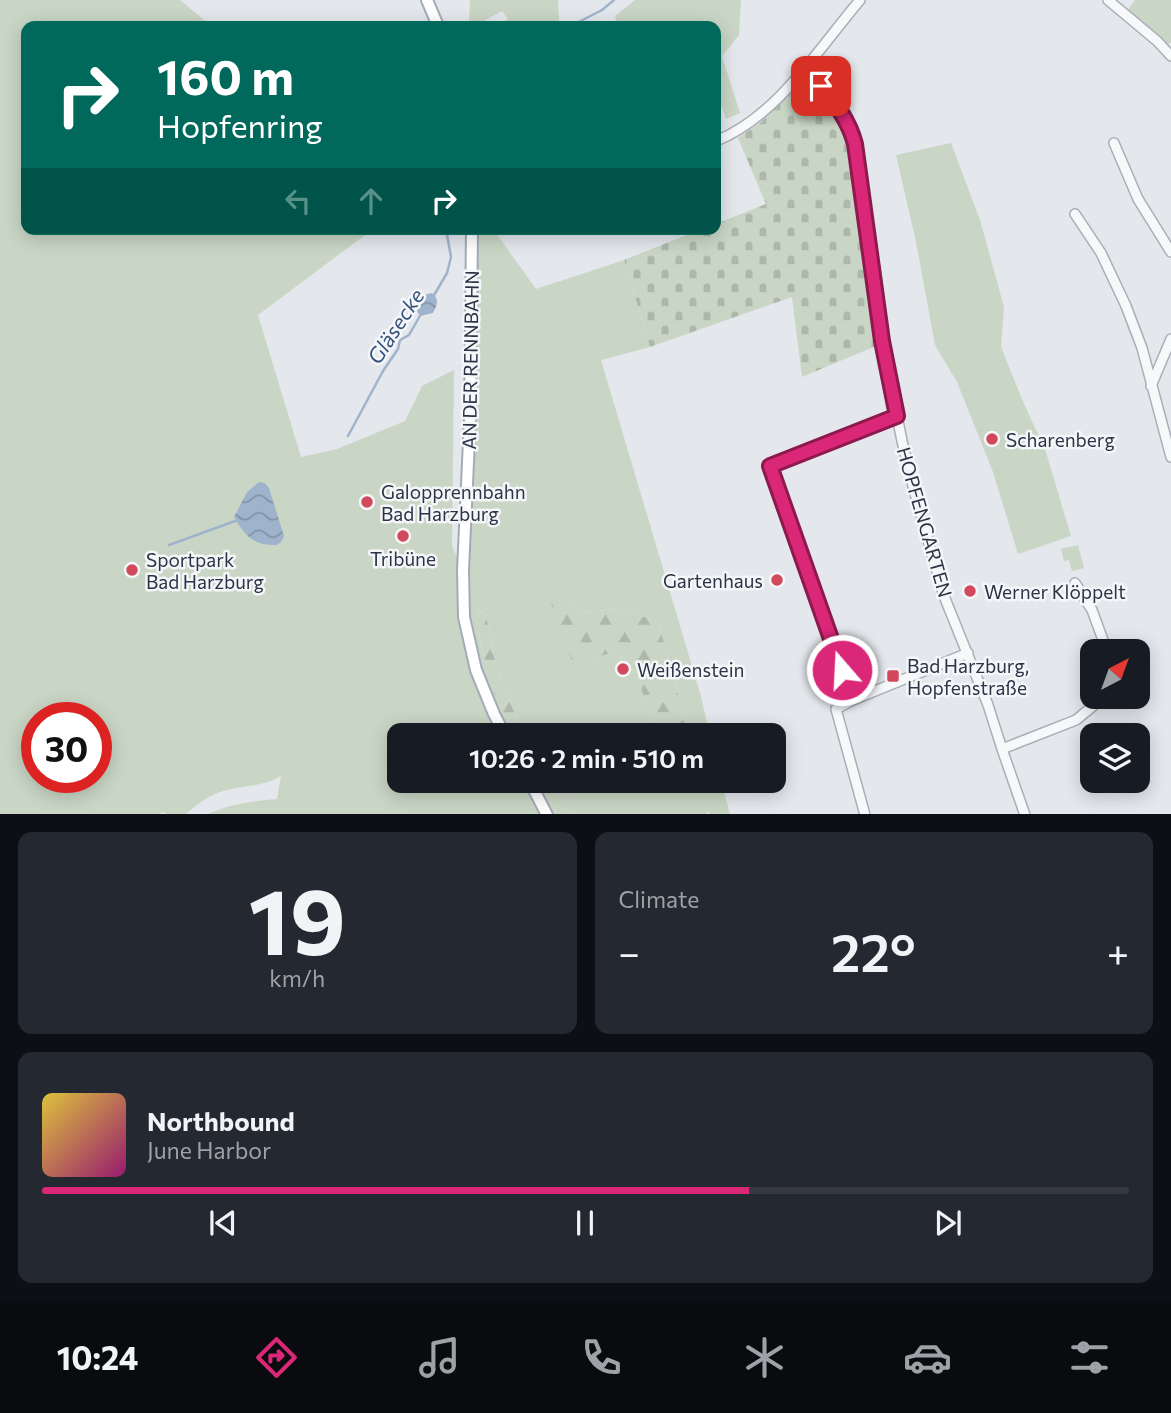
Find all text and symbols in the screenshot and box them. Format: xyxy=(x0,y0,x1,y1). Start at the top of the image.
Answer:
text: 160 m xyxy=(157,45,294,105)
icon: right xyxy=(42,49,133,140)
pin xyxy=(791,56,851,116)
icon: arrive xyxy=(802,67,840,105)
text: Hopfenring xyxy=(157,105,323,145)
icon: left xyxy=(279,182,317,220)
icon: ahead xyxy=(352,182,390,220)
icon: right xyxy=(425,182,463,220)
street label: AN DER RENNBAHN xyxy=(457,270,483,450)
water label: Gläsecke xyxy=(361,284,429,368)
place label: Scharenberg xyxy=(1006,428,1115,451)
marker: Scharenberg xyxy=(984,431,1000,447)
street label: HOPFENGARTEN xyxy=(893,444,957,600)
place label: Galopprennbahn Bad Harzburg xyxy=(381,480,526,525)
marker: Galopprennbahn Bad Harzburg xyxy=(359,494,375,510)
marker: Tribüne xyxy=(395,528,411,544)
place label: Tribüne xyxy=(370,547,436,570)
place label: Sportpark Bad Harzburg xyxy=(146,548,264,593)
marker: Sportpark Bad Harzburg xyxy=(124,562,140,578)
place label: Gartenhaus xyxy=(663,569,763,592)
marker: Gartenhaus xyxy=(769,572,785,588)
place label: Werner Klöppelt xyxy=(984,580,1126,603)
marker: Werner Klöppelt xyxy=(962,583,978,599)
position arrow xyxy=(805,633,879,707)
north arrow xyxy=(1080,639,1150,709)
map controls xyxy=(1080,639,1150,793)
place label: Bad Harzburg, Hopfenstraße xyxy=(907,654,1029,699)
place label: Weißenstein xyxy=(637,658,744,681)
marker: Weißenstein xyxy=(615,661,631,677)
marker: Bad Harzburg, Hopfenstraße xyxy=(885,668,901,684)
speed limit sign: 30 xyxy=(21,702,112,793)
button: layers xyxy=(1080,723,1150,793)
text: 10:26 · 2 min · 510 m xyxy=(469,742,704,773)
text: 19 xyxy=(249,862,346,974)
text: Climate xyxy=(619,885,700,913)
text: 22° xyxy=(831,919,916,983)
text: − xyxy=(619,928,640,975)
text: + xyxy=(1107,928,1129,975)
text: km/h xyxy=(269,964,325,992)
text: Northbound xyxy=(147,1105,295,1136)
text: June Harbor xyxy=(147,1136,271,1164)
icon: previous xyxy=(204,1204,242,1242)
icon: pause xyxy=(566,1204,604,1242)
icon: next xyxy=(929,1204,967,1242)
icon: directions xyxy=(252,1333,301,1382)
icon: music xyxy=(415,1333,464,1382)
icon: phone xyxy=(577,1333,626,1382)
icon: climate xyxy=(740,1333,789,1382)
icon: car xyxy=(903,1333,952,1382)
icon: filters xyxy=(1065,1333,1114,1382)
text: 10:24 xyxy=(57,1337,138,1377)

